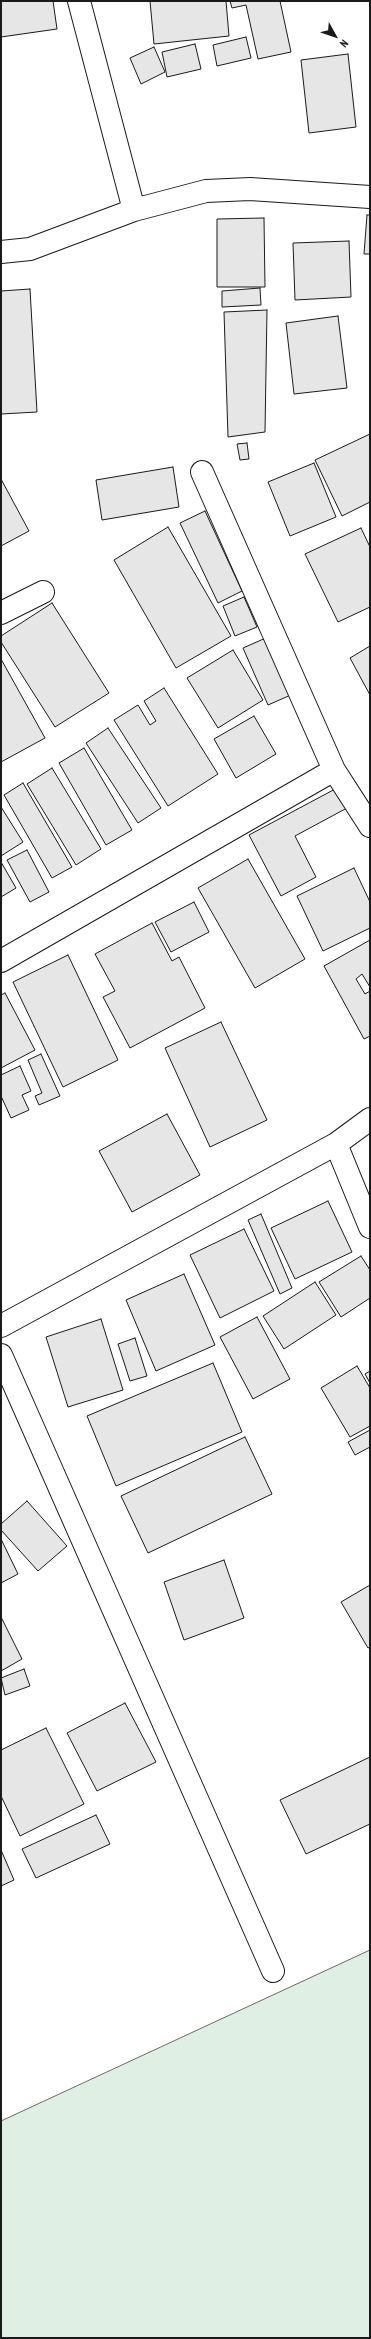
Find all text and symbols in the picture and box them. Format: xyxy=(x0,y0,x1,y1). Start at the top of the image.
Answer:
north arrow xyxy=(315,16,355,56)
text: N xyxy=(337,37,351,50)

